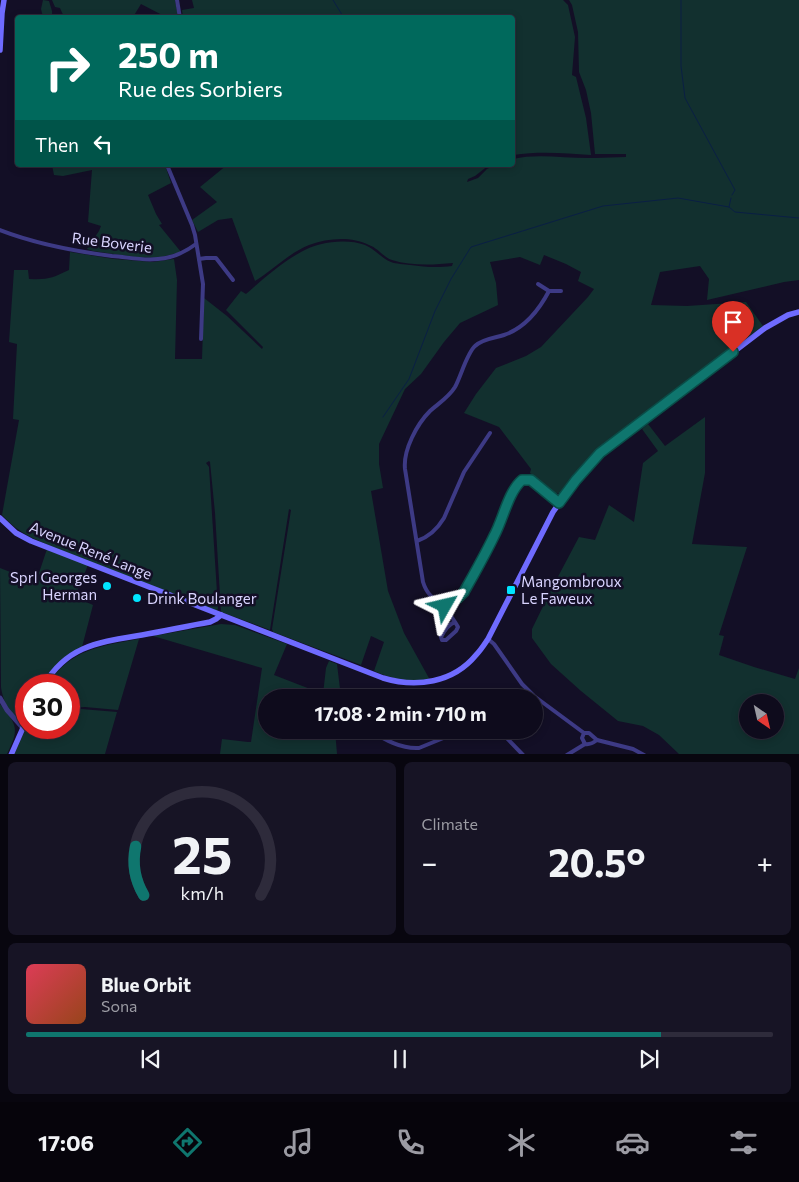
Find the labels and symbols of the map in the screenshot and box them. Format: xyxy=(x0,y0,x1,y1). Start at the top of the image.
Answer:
street label: Rue Boverie xyxy=(71,228,153,256)
pin xyxy=(712,301,754,352)
street label: Avenue René Lange xyxy=(27,517,155,583)
place label: Sprl Georges Herman xyxy=(10,568,97,603)
place label: Mangombroux Le Faweux xyxy=(521,572,622,607)
position arrow xyxy=(418,579,470,631)
marker: Sprl Georges Herman xyxy=(101,580,113,592)
marker: Mangombroux Le Faweux xyxy=(505,584,517,596)
place label: Drink Boulanger xyxy=(147,589,257,607)
marker: Drink Boulanger xyxy=(131,592,143,604)
speed limit sign: 30 xyxy=(15,674,80,739)
north arrow xyxy=(739,694,784,739)

